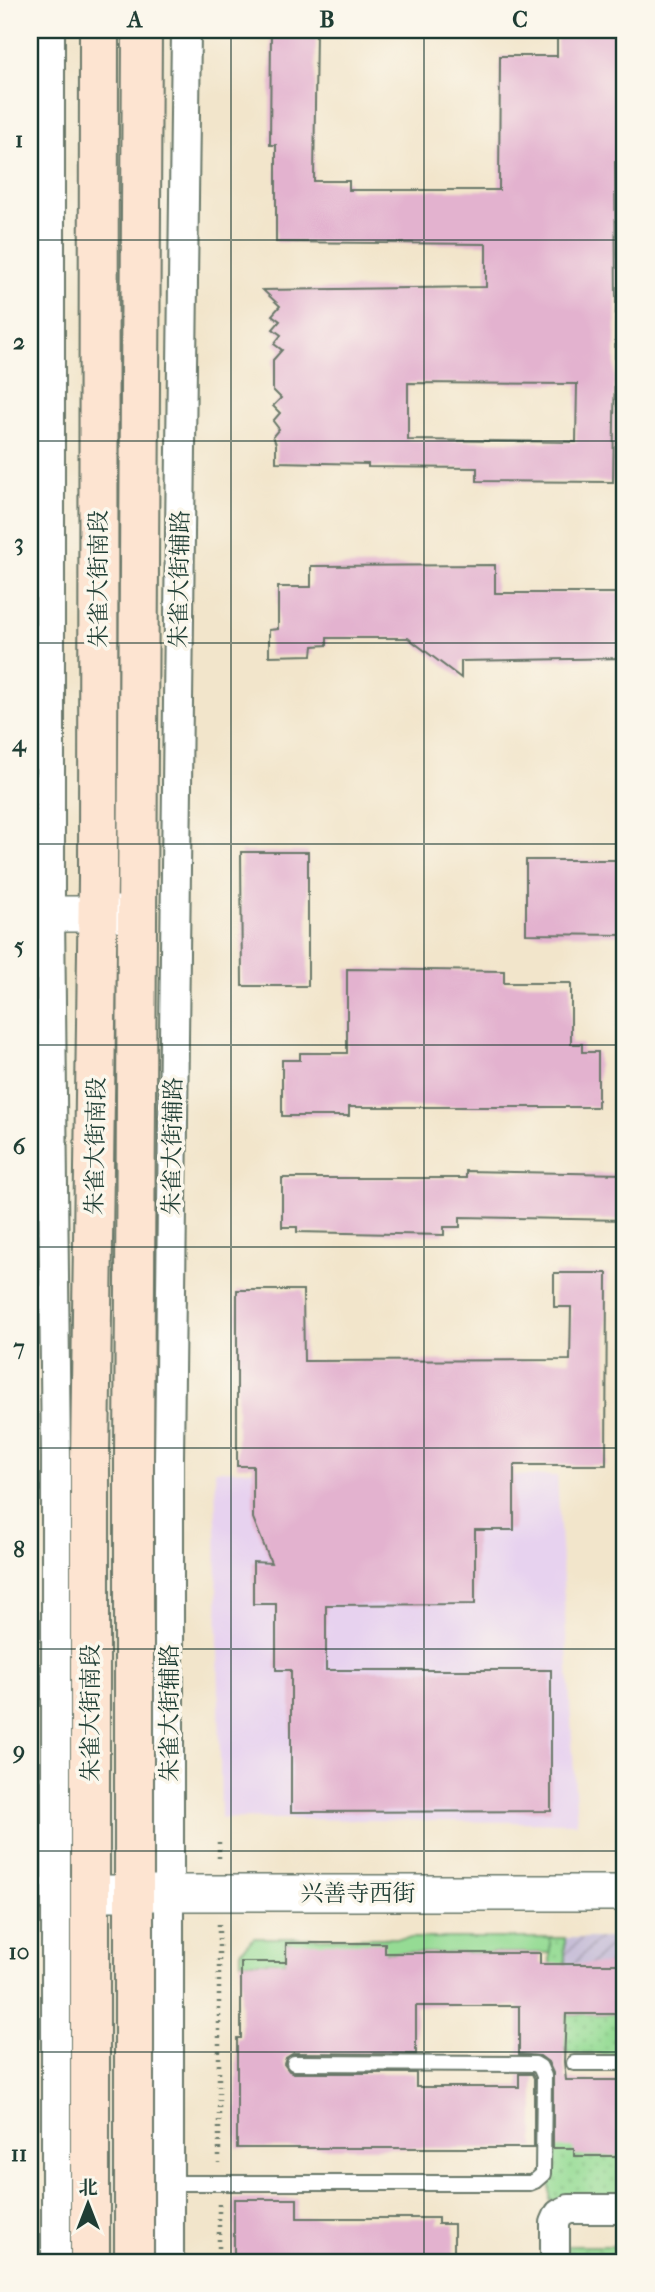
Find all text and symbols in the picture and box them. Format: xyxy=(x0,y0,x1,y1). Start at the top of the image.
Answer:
text: A xyxy=(126,6,144,33)
text: B xyxy=(320,6,335,33)
text: C xyxy=(512,6,528,33)
text: 1 xyxy=(15,126,23,153)
text: 2 xyxy=(13,328,25,355)
street label: 朱雀大街南段 xyxy=(85,510,112,648)
street label: 朱雀大街辅路 xyxy=(165,510,194,648)
text: 3 xyxy=(14,529,24,556)
text: 4 xyxy=(11,730,27,757)
text: 5 xyxy=(14,932,24,959)
street label: 朱雀大街南段 xyxy=(81,1077,110,1215)
street label: 朱雀大街辅路 xyxy=(158,1077,187,1215)
text: 6 xyxy=(13,1133,26,1160)
text: 7 xyxy=(12,1334,25,1361)
text: 8 xyxy=(13,1536,25,1563)
street label: 朱雀大街南段 xyxy=(77,1644,104,1782)
street label: 朱雀大街辅路 xyxy=(156,1644,183,1782)
text: 9 xyxy=(12,1737,25,1764)
street label: 兴善寺西街 xyxy=(301,1880,416,1907)
text: 10 xyxy=(9,1938,29,1965)
text: 11 xyxy=(11,2140,27,2167)
north arrow xyxy=(52,2170,122,2240)
text: 北 xyxy=(78,2177,98,2199)

